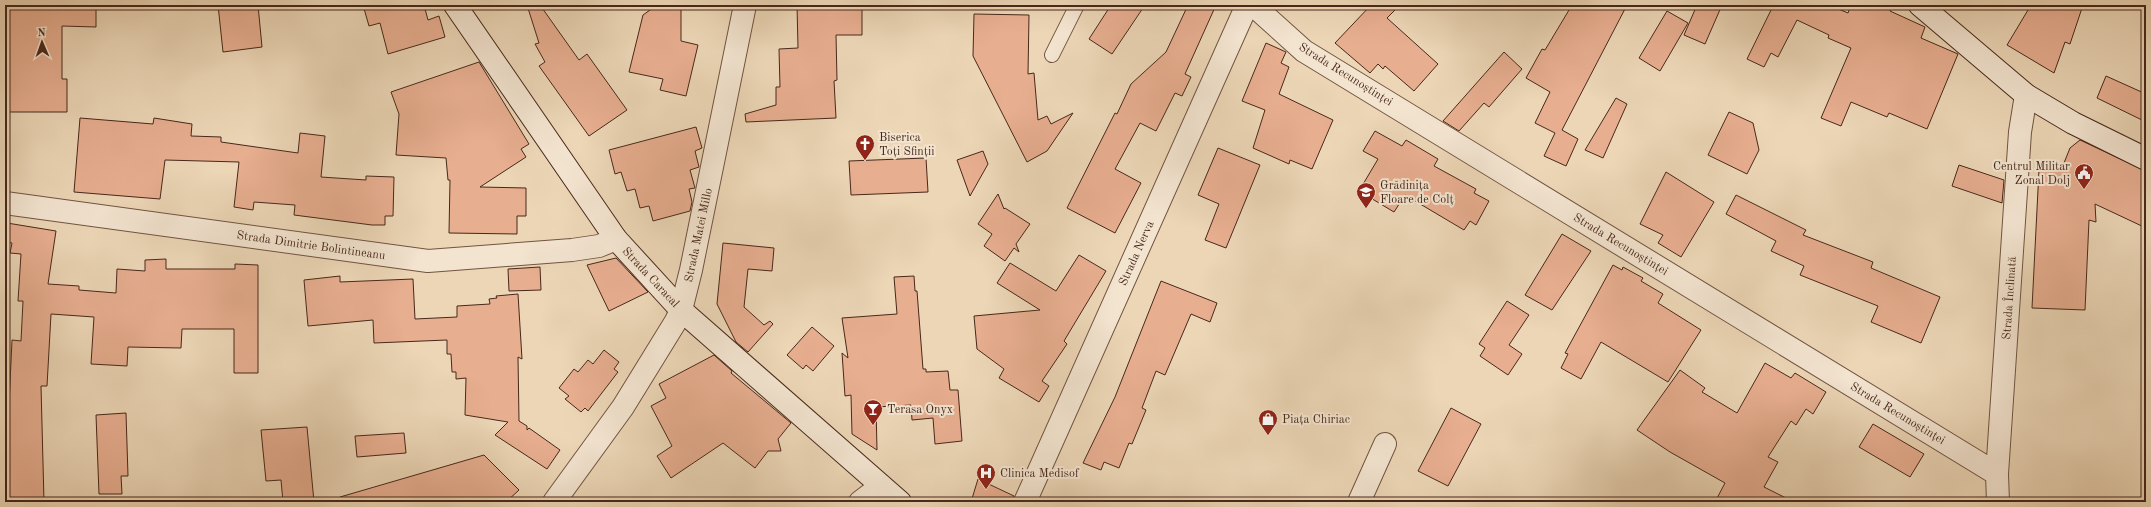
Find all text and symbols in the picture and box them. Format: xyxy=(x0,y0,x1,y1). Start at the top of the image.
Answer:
north arrow xyxy=(22,22,62,62)
text: N xyxy=(37,28,47,39)
street label: Strada Recunoștinței xyxy=(1296,41,1395,109)
place label: Biserica Toți Sfinții xyxy=(879,132,934,158)
church icon: Biserica Toți Sfinții xyxy=(854,133,876,161)
place label: Centrul Militar Zonal Dolj xyxy=(1993,161,2070,187)
public building icon: Centrul Militar Zonal Dolj xyxy=(2073,162,2095,190)
place label: Grădinița Floare de Colț xyxy=(1380,180,1454,206)
school or university icon: Grădinița Floare de Colț xyxy=(1355,181,1377,209)
street label: Strada Matei Millo xyxy=(683,187,715,283)
street label: Strada Recunoștinței xyxy=(1571,212,1670,278)
street label: Strada Nerva xyxy=(1117,219,1157,288)
street label: Strada Dimitrie Bolintineanu xyxy=(236,230,387,262)
street label: Strada Caracal xyxy=(620,245,681,310)
street label: Strada Înclinată xyxy=(1998,256,2019,340)
street label: Strada Recunoștinței xyxy=(1848,381,1947,447)
bar icon: Terasa Onyx xyxy=(862,398,884,426)
place label: Terasa Onyx xyxy=(887,404,953,416)
shop icon: Piața Chiriac xyxy=(1257,408,1279,436)
place label: Piața Chiriac xyxy=(1282,414,1350,426)
hospital icon: Clinica Medisof xyxy=(975,462,997,490)
place label: Clinica Medisof xyxy=(1000,468,1080,480)

